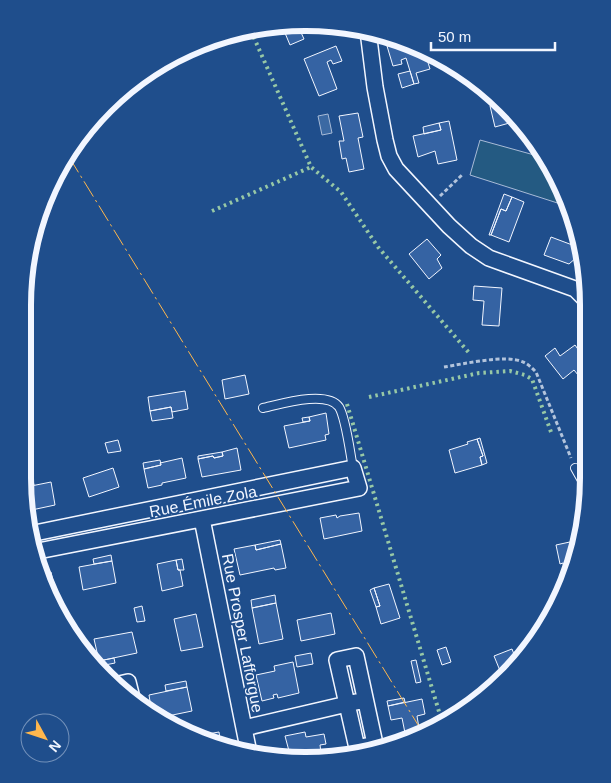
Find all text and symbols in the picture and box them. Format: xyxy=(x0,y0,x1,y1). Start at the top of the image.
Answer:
scale bar xyxy=(431,20,555,52)
text: 50 m xyxy=(438,28,471,45)
street label: Rue Émile Zola xyxy=(148,482,258,520)
street label: Rue Prosper Lafforgue xyxy=(219,552,266,714)
north arrow xyxy=(20,713,70,763)
text: N xyxy=(46,737,64,755)

